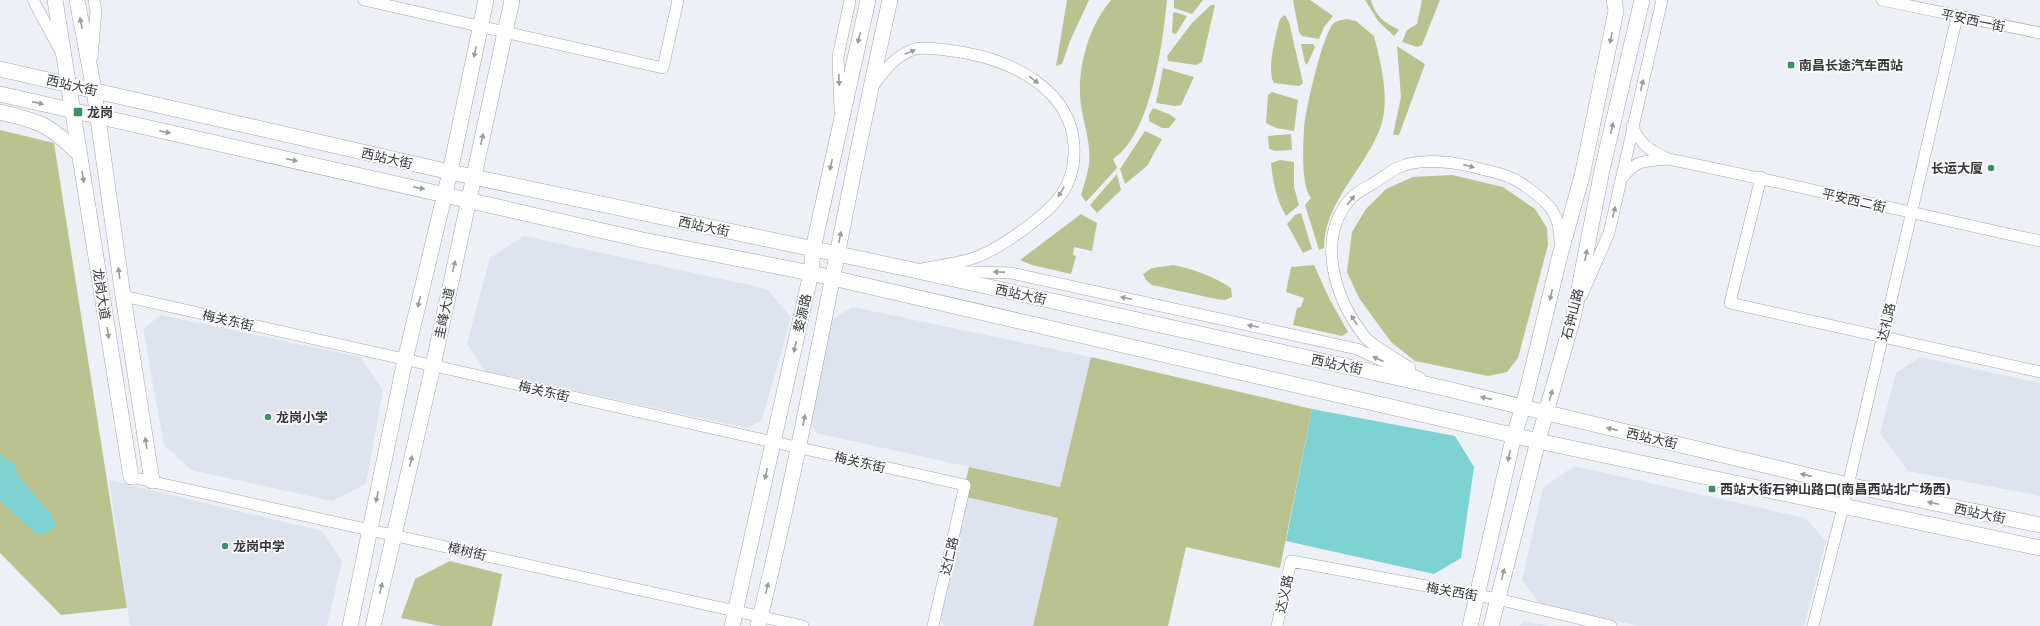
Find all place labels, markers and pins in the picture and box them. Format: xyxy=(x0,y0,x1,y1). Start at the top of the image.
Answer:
place label: 南昌长途汽车西站 xyxy=(1799,57,1903,73)
marker: 南昌长途汽车西站 xyxy=(1786,60,1796,70)
place label: 龙岗 xyxy=(87,104,113,120)
marker: 龙岗 xyxy=(72,106,84,118)
place label: 长运大厦 xyxy=(1931,160,1983,176)
marker: 长运大厦 xyxy=(1986,163,1996,173)
place label: 龙岗小学 xyxy=(276,409,328,425)
marker: 龙岗小学 xyxy=(263,412,273,422)
place label: 西站大街石钟山路口(南昌西站北广场西) xyxy=(1720,481,1951,497)
marker: 西站大街石钟山路口(南昌西站北广场西) xyxy=(1707,484,1717,494)
place label: 龙岗中学 xyxy=(233,538,285,554)
marker: 龙岗中学 xyxy=(220,541,230,551)

